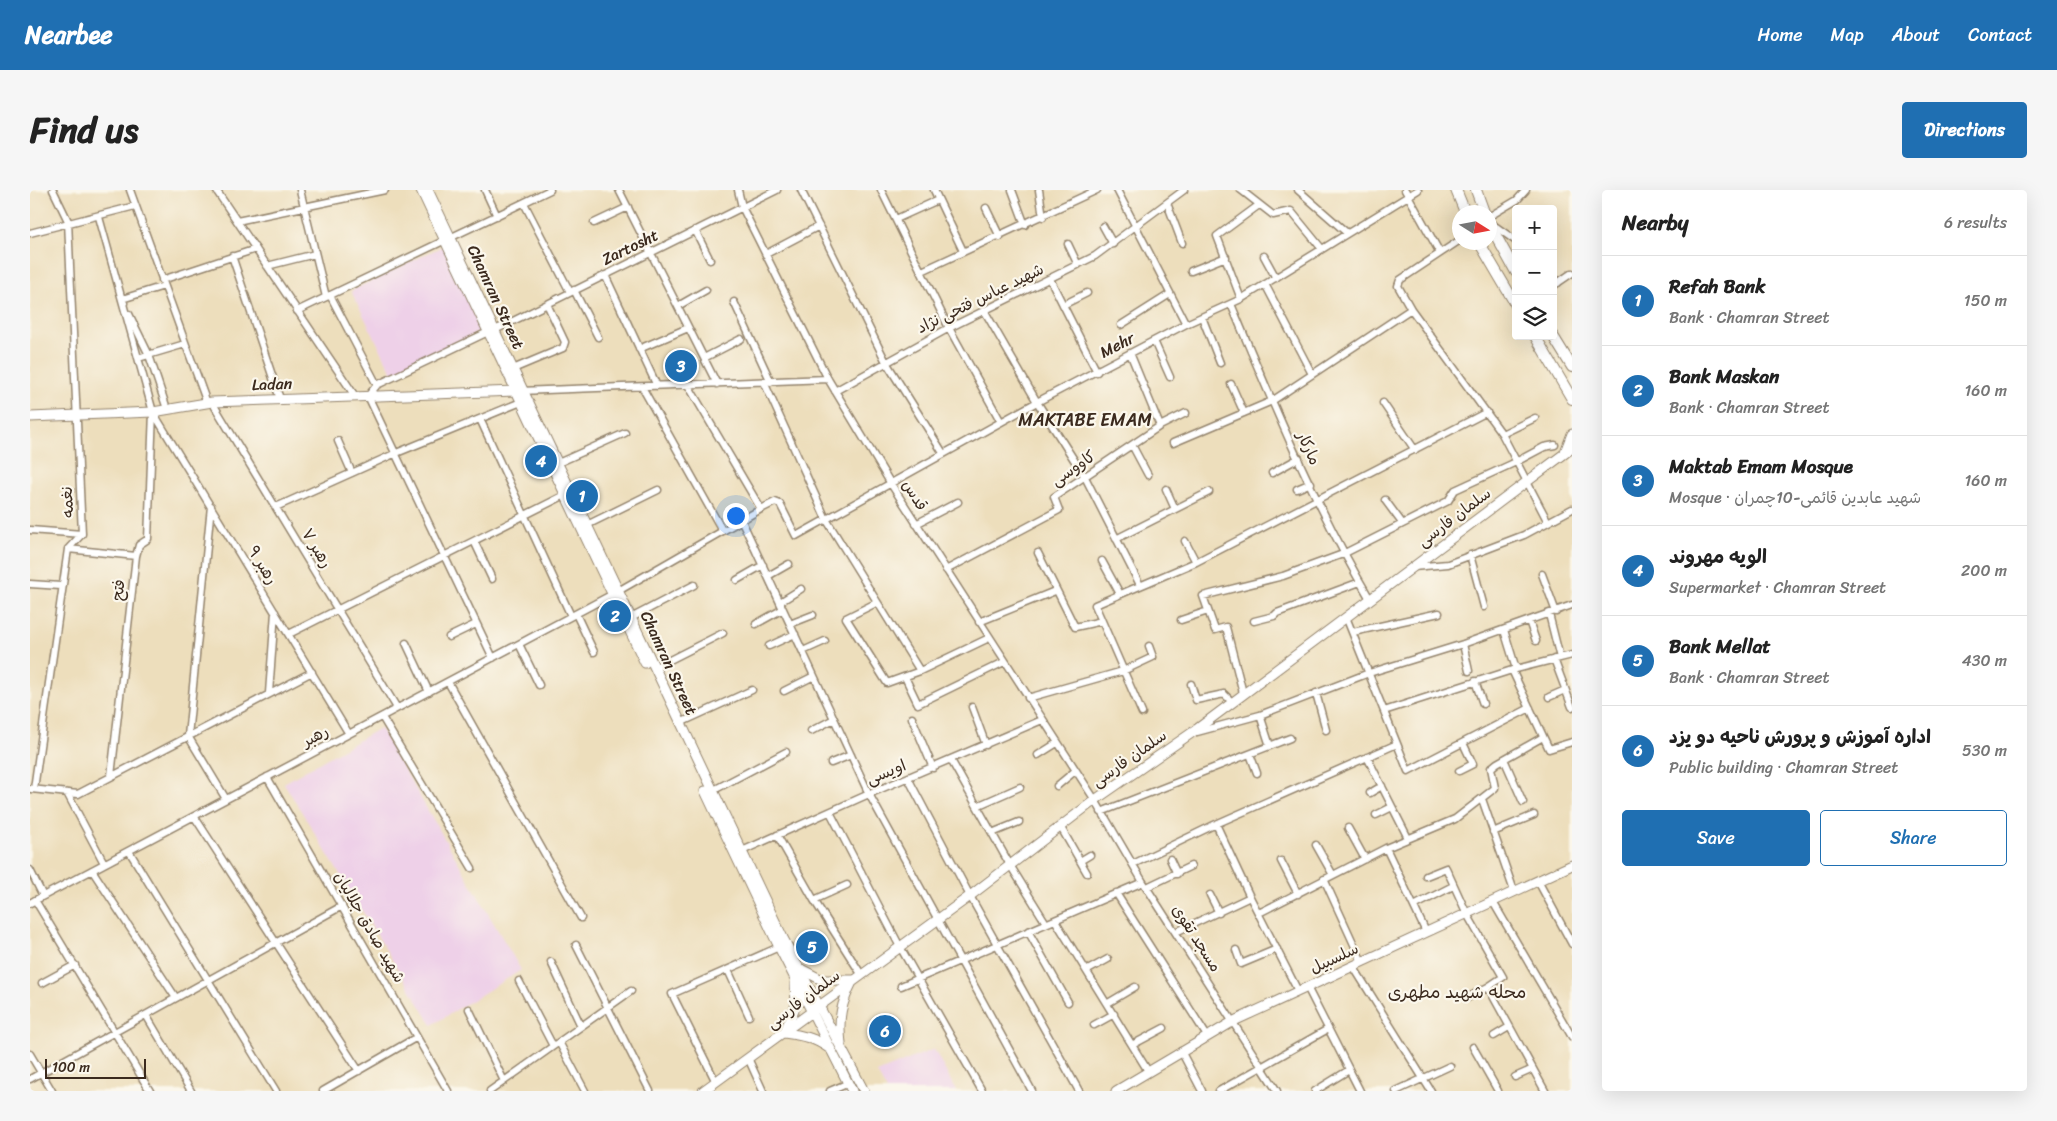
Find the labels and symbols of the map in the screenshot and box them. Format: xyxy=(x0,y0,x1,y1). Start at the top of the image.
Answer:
north arrow xyxy=(1452,205,1497,250)
street label: Zartosht xyxy=(597,221,663,273)
street label: Chamran Street xyxy=(459,240,533,354)
street label: شهید عباس فتحی نژاد xyxy=(911,255,1049,341)
street label: Mehr xyxy=(1094,323,1141,366)
pin: 3 xyxy=(665,347,697,385)
street label: Ladan xyxy=(251,369,293,399)
district label: MAKTABE EMAM xyxy=(1018,404,1152,436)
street label: مارکار xyxy=(1288,425,1330,470)
pin: 4 xyxy=(525,442,557,480)
street label: کاووسی xyxy=(1044,442,1102,494)
street label: قدس xyxy=(894,473,936,517)
pin: 1 xyxy=(566,477,598,515)
street label: سلمان فارسی xyxy=(1411,479,1497,555)
street label: نغمه xyxy=(52,486,82,518)
your location xyxy=(723,503,749,529)
street label: رهبر ۷ xyxy=(294,522,340,574)
street label: رهبر ۹ xyxy=(240,540,286,590)
street label: فتح xyxy=(102,578,134,602)
pin: 2 xyxy=(599,597,631,635)
street label: Chamran Street xyxy=(632,606,706,720)
street label: رهبر xyxy=(294,717,334,756)
street label: سلمان فارسی xyxy=(1085,721,1173,795)
street label: اویسی xyxy=(861,751,911,793)
street label: شهید صادق جلالیان xyxy=(326,866,414,988)
street label: مسجد تقوی xyxy=(1164,898,1230,978)
pin: 5 xyxy=(796,928,828,966)
street label: سلسبیل xyxy=(1305,934,1363,982)
street label: سلمان فارسی xyxy=(760,961,846,1037)
district label: محله شهید مطهری xyxy=(1388,976,1526,1008)
pin: 6 xyxy=(869,1012,901,1050)
scale bar xyxy=(45,1056,146,1079)

